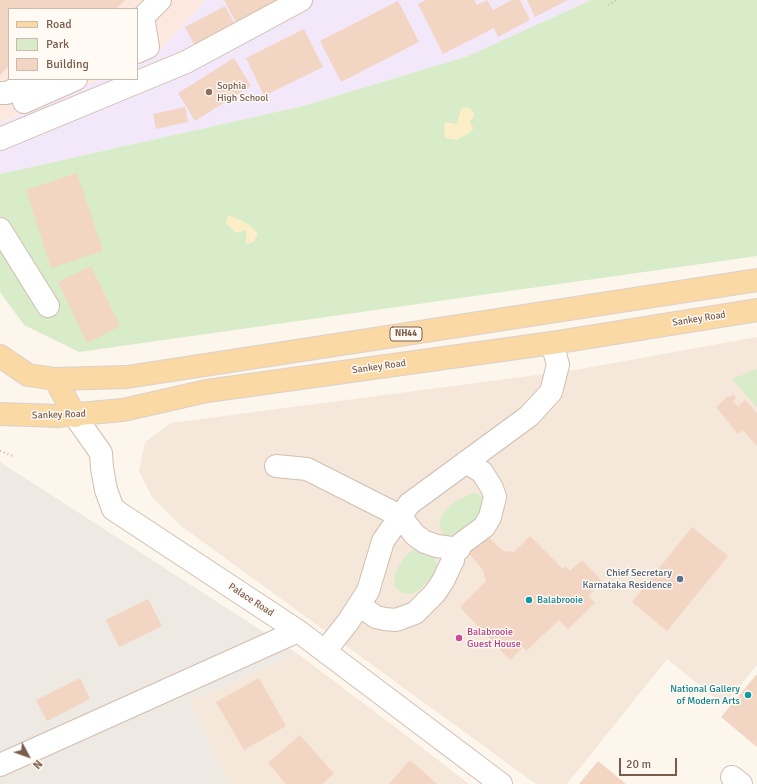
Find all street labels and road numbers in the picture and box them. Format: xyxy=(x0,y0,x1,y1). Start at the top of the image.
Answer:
street label: Sankey Road xyxy=(671,309,727,329)
road number: NH44 xyxy=(390,327,422,341)
street label: Sankey Road xyxy=(351,357,407,377)
street label: Sankey Road xyxy=(32,408,86,422)
street label: Palace Road xyxy=(226,581,276,619)

